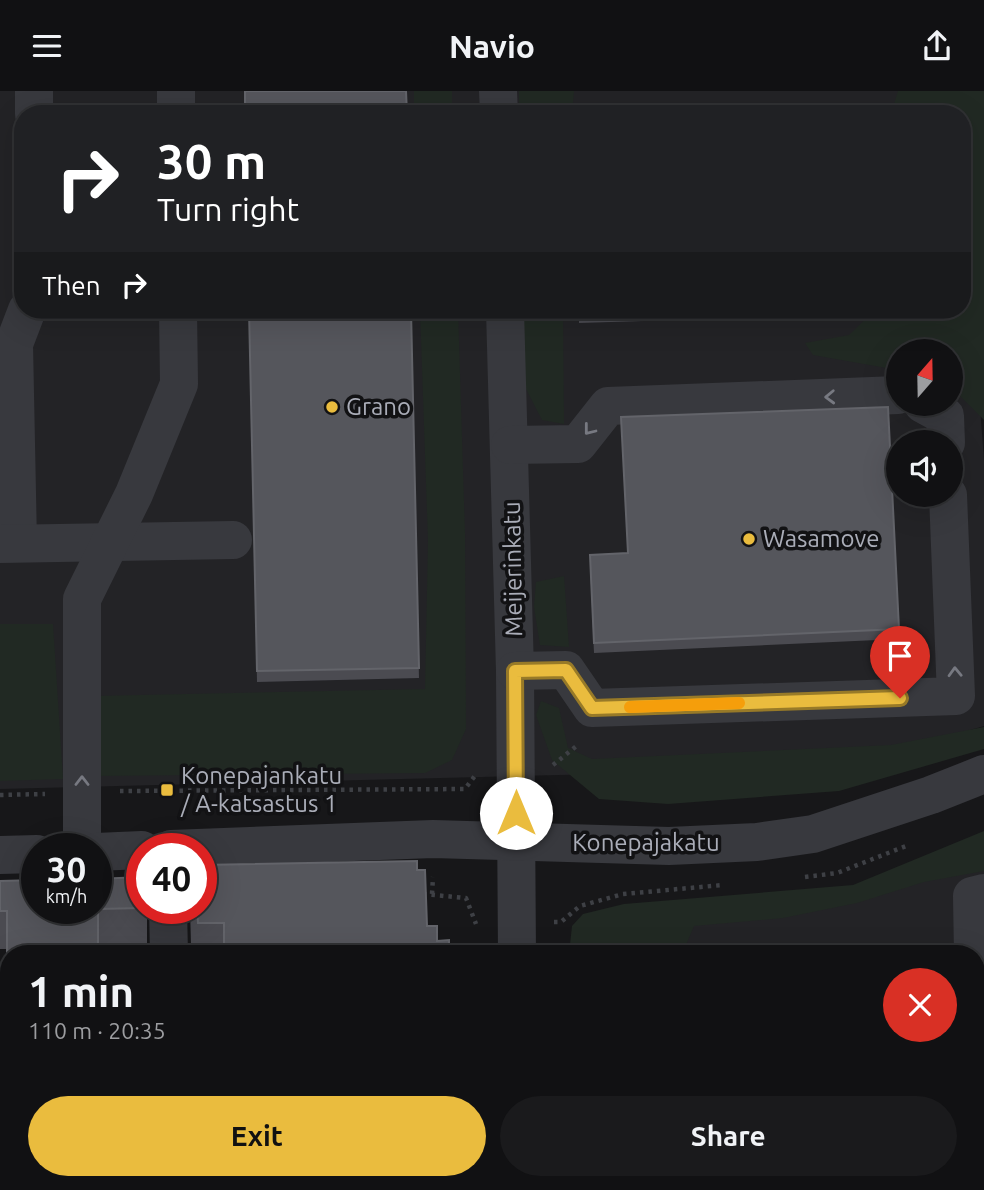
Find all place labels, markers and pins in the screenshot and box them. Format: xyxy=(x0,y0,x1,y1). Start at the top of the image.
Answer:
place label: Grano xyxy=(346,393,411,420)
marker: Grano xyxy=(324,399,340,415)
place label: Wasamove xyxy=(763,525,879,552)
marker: Wasamove xyxy=(741,531,757,547)
pin xyxy=(870,626,930,698)
place label: Konepajankatu / A-katsastus 1 xyxy=(180,762,342,817)
marker: Konepajankatu / A-katsastus 1 xyxy=(159,782,175,798)

